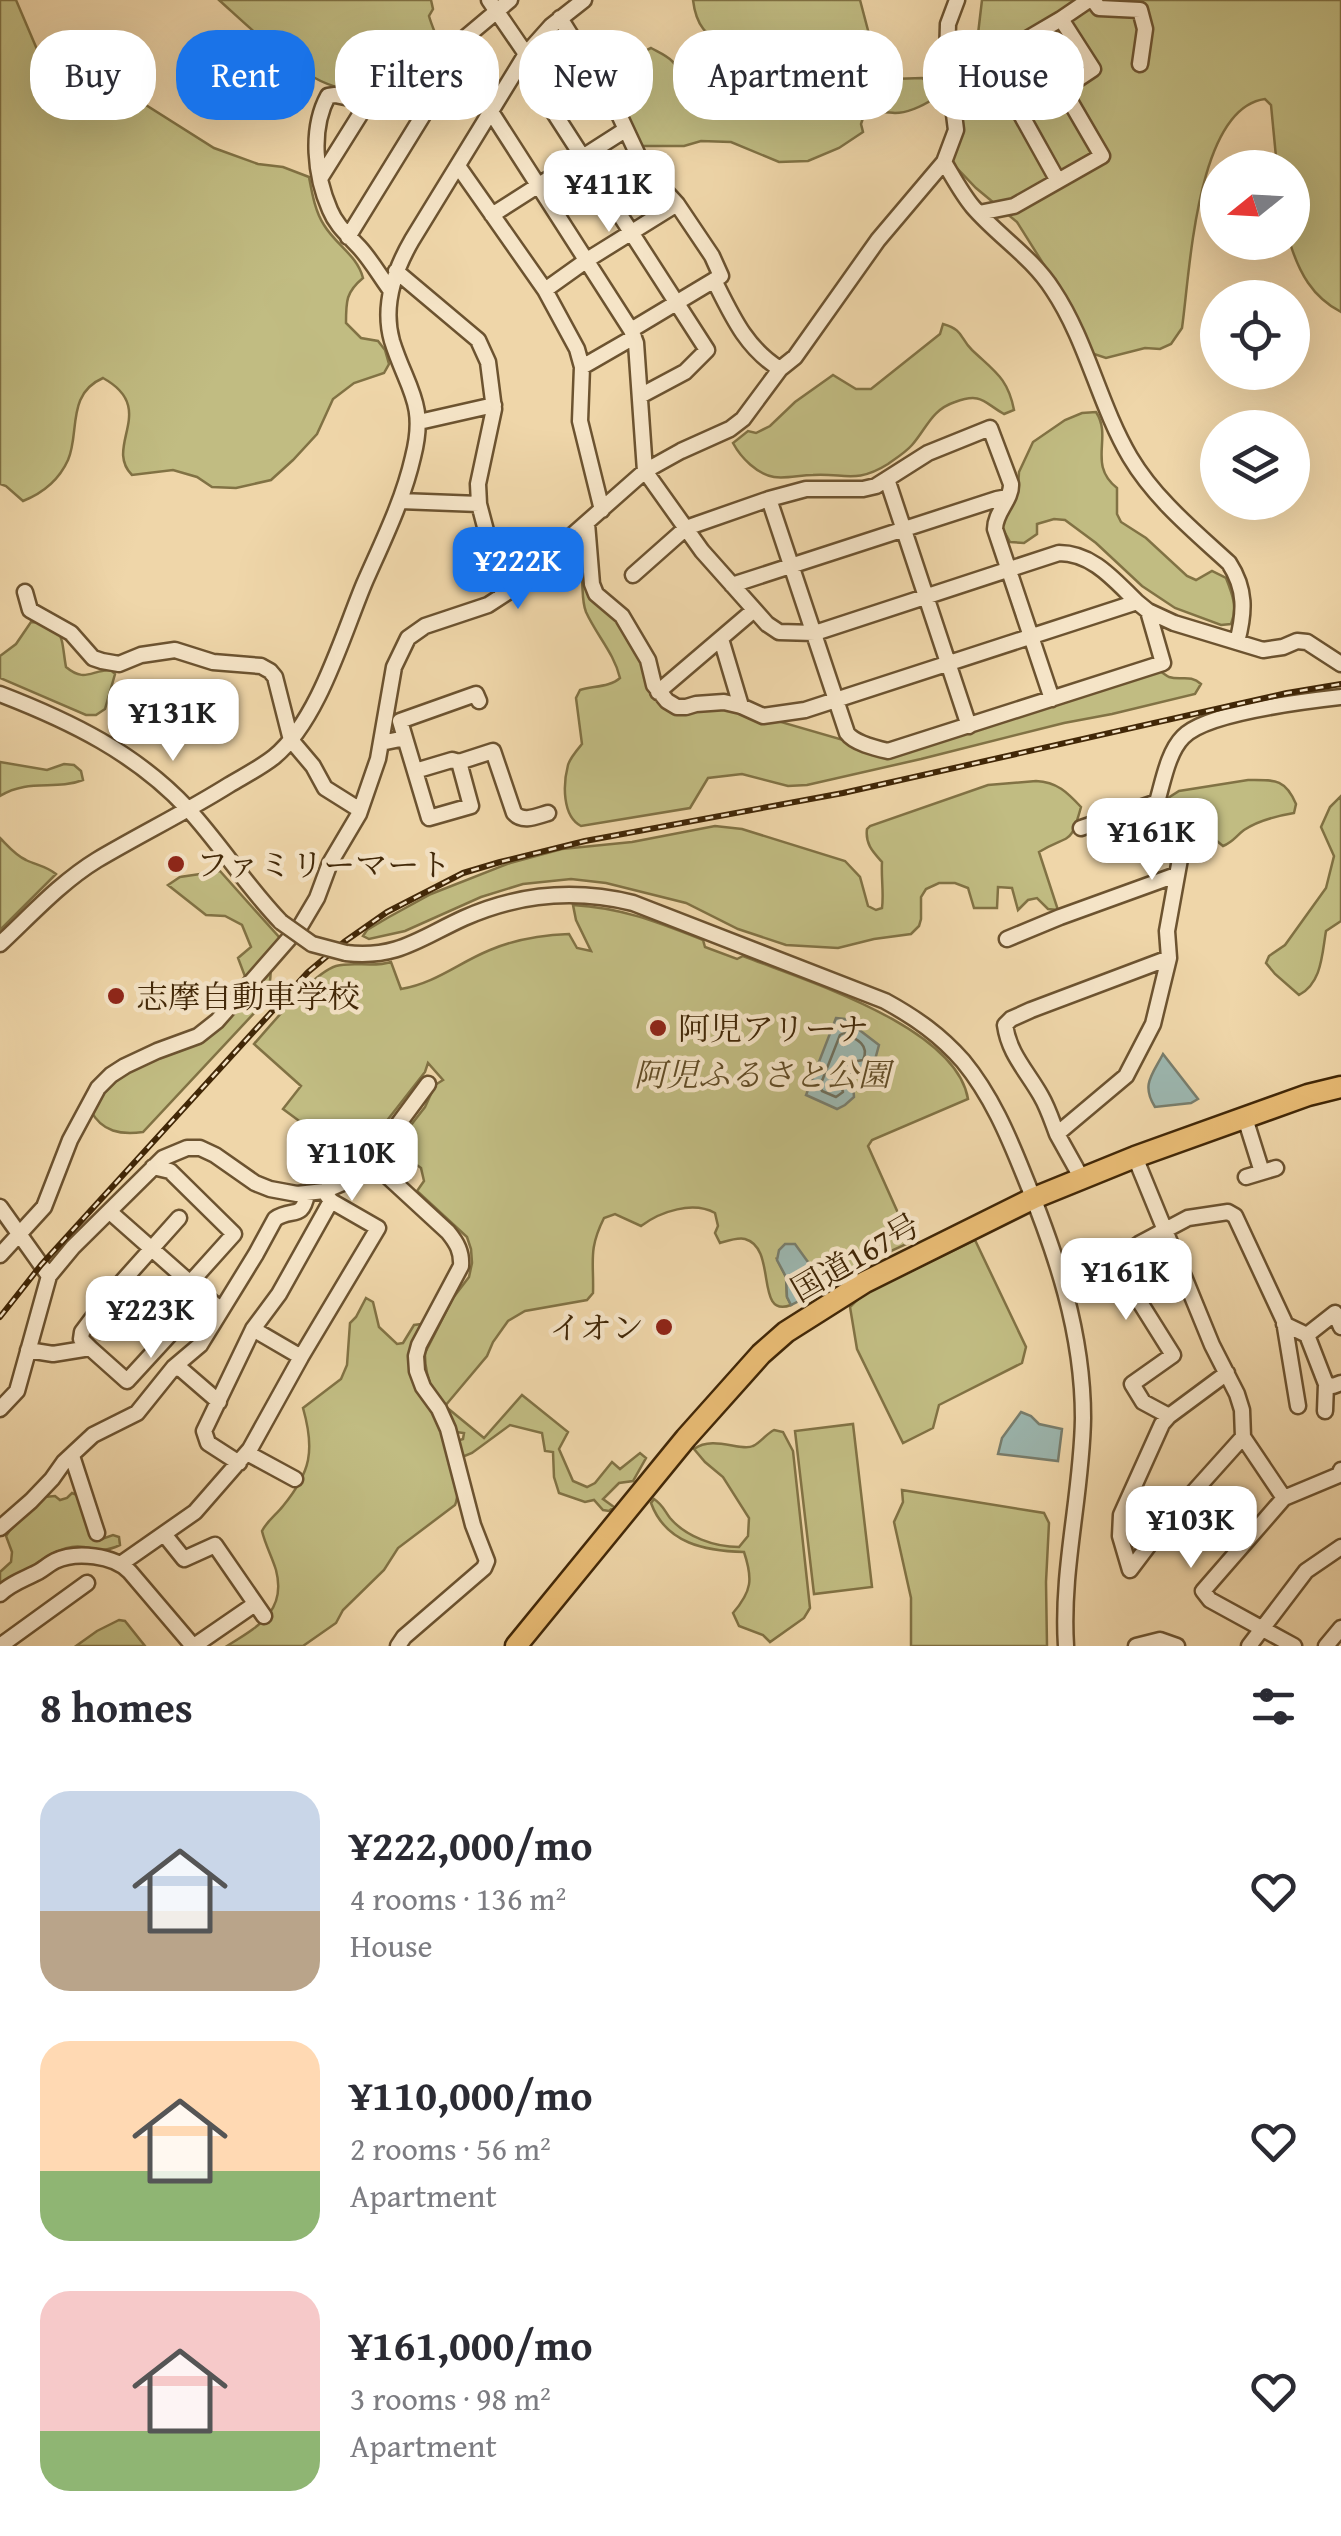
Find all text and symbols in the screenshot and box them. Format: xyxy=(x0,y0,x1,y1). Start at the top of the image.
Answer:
chip: Buy xyxy=(30,30,156,120)
chip: Rent xyxy=(176,30,315,120)
chip: Filters xyxy=(335,30,499,120)
chip: New xyxy=(519,30,653,120)
chip: Apartment xyxy=(673,30,903,120)
chip: House xyxy=(923,30,1084,120)
pin: ¥411K xyxy=(539,150,679,235)
north arrow xyxy=(1200,150,1310,260)
map controls xyxy=(1200,150,1310,520)
text: ¥411K xyxy=(566,159,652,206)
button: locate xyxy=(1200,280,1310,390)
button: layers xyxy=(1200,410,1310,520)
pin: ¥222K xyxy=(448,527,588,612)
text: ¥222K xyxy=(475,536,561,583)
pin: ¥131K xyxy=(103,679,243,764)
text: ¥131K xyxy=(130,688,216,735)
pin: ¥161K xyxy=(1082,798,1222,883)
text: ¥161K xyxy=(1109,807,1195,854)
place label: ファミリーマート xyxy=(196,841,451,888)
marker: ファミリーマート xyxy=(165,853,187,875)
place label: 志摩自動車学校 xyxy=(136,973,360,1020)
marker: 志摩自動車学校 xyxy=(105,985,127,1007)
place label: 阿児アリーナ xyxy=(678,1005,869,1052)
marker: 阿児アリーナ xyxy=(647,1017,669,1039)
park label: 阿児ふるさと公園 xyxy=(634,1051,895,1098)
pin: ¥110K xyxy=(282,1119,422,1204)
text: ¥110K xyxy=(309,1128,395,1175)
street label: 国道167号 xyxy=(782,1201,928,1313)
pin: ¥161K xyxy=(1056,1238,1196,1323)
text: ¥161K xyxy=(1083,1247,1169,1294)
pin: ¥223K xyxy=(81,1276,221,1361)
text: ¥223K xyxy=(108,1285,194,1332)
place label: イオン xyxy=(549,1304,644,1351)
marker: イオン xyxy=(653,1316,675,1338)
pin: ¥103K xyxy=(1121,1486,1261,1571)
text: ¥103K xyxy=(1148,1495,1234,1542)
text: 8 homes xyxy=(40,1676,193,1737)
icon: filters xyxy=(1246,1679,1301,1734)
text: ¥222,000/mo xyxy=(350,1814,593,1875)
icon: home xyxy=(120,1831,240,1951)
icon: heart xyxy=(1246,1864,1301,1919)
text: 4 rooms · 136 m² xyxy=(350,1875,566,1922)
text: House xyxy=(350,1922,433,1969)
text: ¥110,000/mo xyxy=(350,2064,593,2125)
icon: home xyxy=(120,2081,240,2201)
icon: heart xyxy=(1246,2114,1301,2169)
text: 2 rooms · 56 m² xyxy=(350,2125,551,2172)
text: Apartment xyxy=(350,2172,497,2219)
text: ¥161,000/mo xyxy=(350,2314,593,2375)
icon: home xyxy=(120,2331,240,2451)
icon: heart xyxy=(1246,2364,1301,2419)
text: 3 rooms · 98 m² xyxy=(350,2375,551,2422)
text: Apartment xyxy=(350,2422,497,2469)

